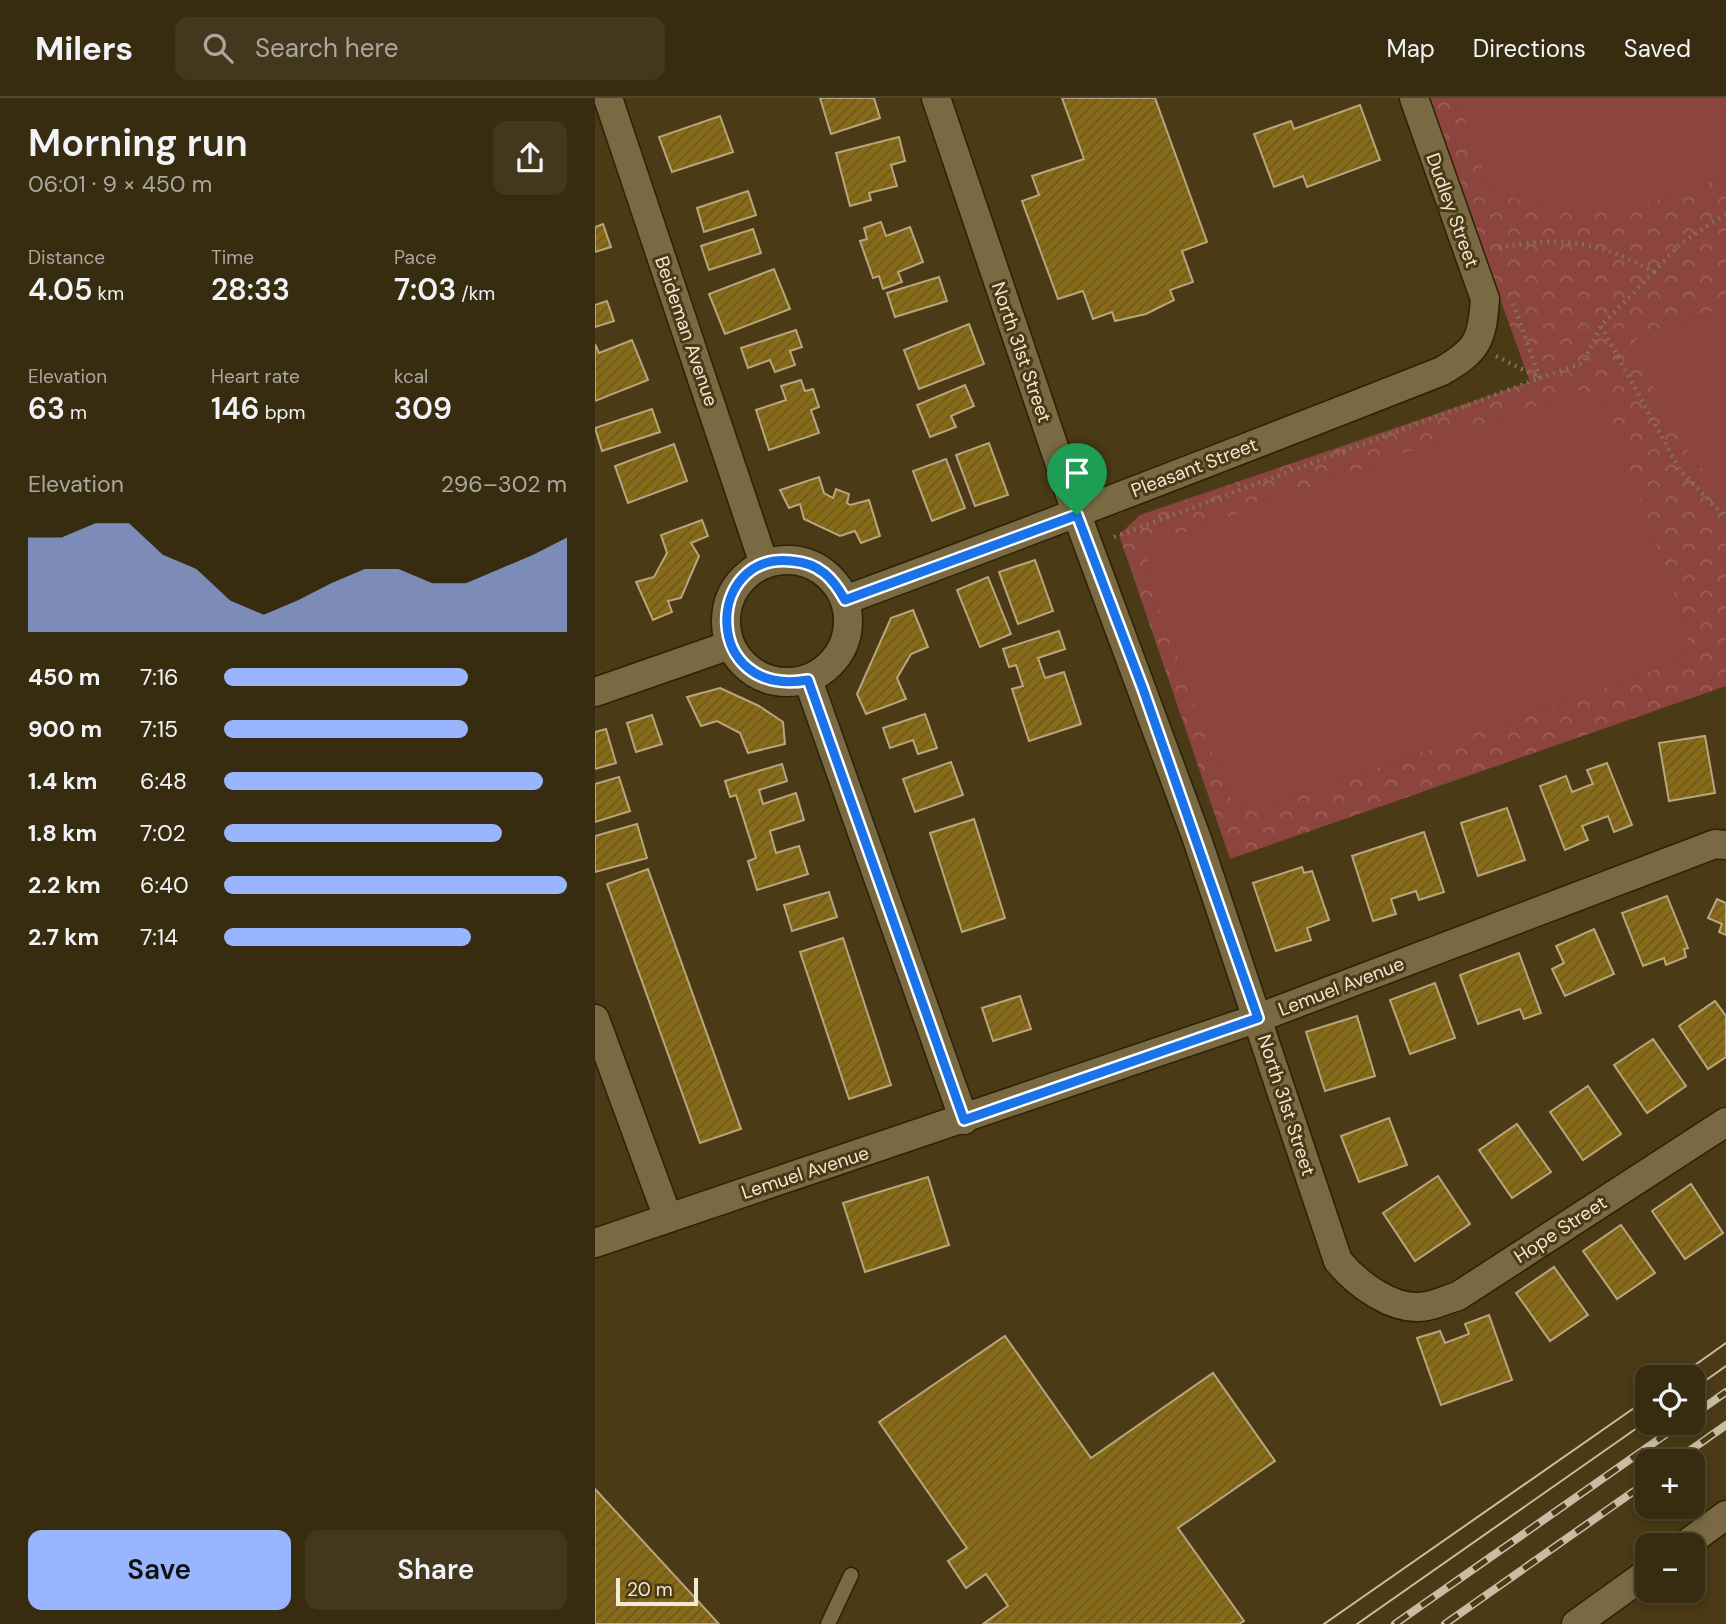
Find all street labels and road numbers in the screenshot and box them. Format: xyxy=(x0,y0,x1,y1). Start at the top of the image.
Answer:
street label: Dudley Street xyxy=(1420,150,1485,271)
street label: Beideman Avenue xyxy=(649,253,724,410)
street label: North 31st Street xyxy=(986,279,1057,426)
street label: Pleasant Street xyxy=(1127,432,1261,503)
street label: Lemuel Avenue xyxy=(1275,951,1408,1022)
street label: North 31st Street xyxy=(1252,1031,1321,1179)
street label: Lemuel Avenue xyxy=(738,1140,872,1205)
street label: Hope Street xyxy=(1509,1190,1611,1269)

